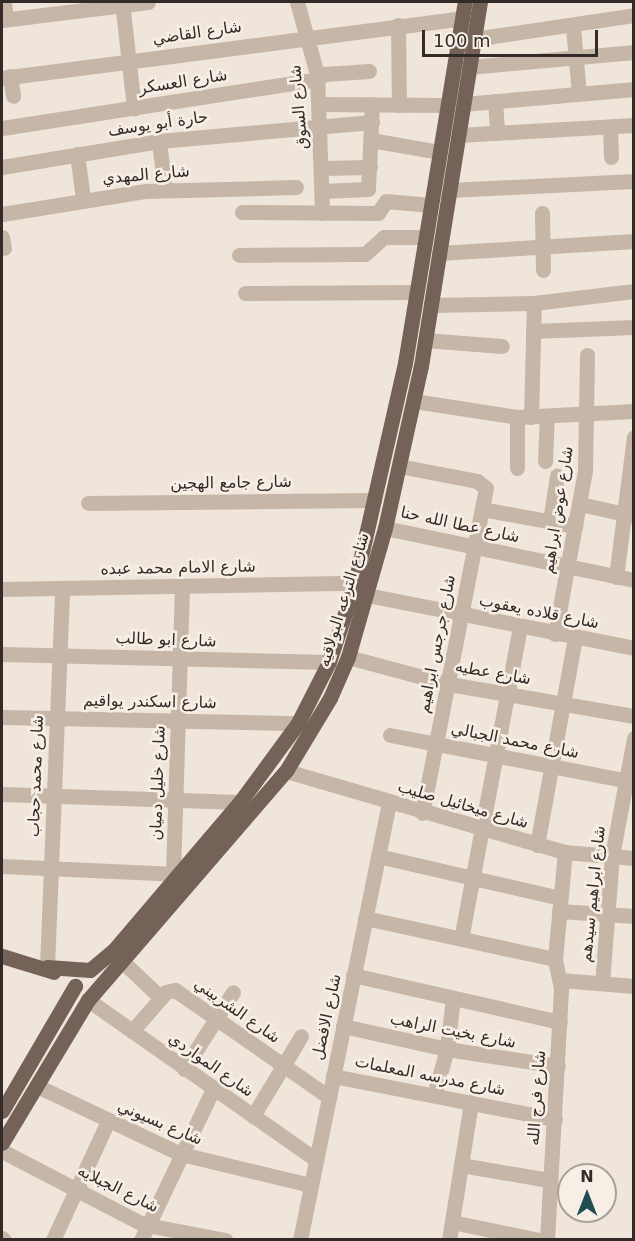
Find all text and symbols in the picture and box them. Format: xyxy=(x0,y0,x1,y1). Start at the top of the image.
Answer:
street label: شارع القاضي xyxy=(151,17,243,49)
scale bar xyxy=(425,18,600,56)
text: 100 m xyxy=(433,30,491,51)
street label: شارع السوق xyxy=(286,64,312,150)
street label: شارع العسكر xyxy=(137,66,229,98)
street label: حارة أبو يوسف xyxy=(107,107,209,141)
street label: شارع المهدي xyxy=(102,162,190,188)
street label: شارع عوض ابراهيم xyxy=(538,445,578,575)
street label: شارع جامع الهجين xyxy=(170,472,292,494)
street label: شارع عطا الله حنا xyxy=(399,503,521,547)
street label: شارع الترعه البولاقيه xyxy=(314,531,374,669)
street label: شارع الامام محمد عبده xyxy=(100,557,256,579)
street label: شارع جرجس ابراهيم xyxy=(414,573,460,715)
street label: شارع قلاده يعقوب xyxy=(477,591,601,633)
street label: شارع ابو طالب xyxy=(115,629,217,651)
street label: شارع عطيه xyxy=(454,657,532,689)
street label: شارع اسكندر يواقيم xyxy=(83,691,217,713)
street label: شارع محمد حجاب xyxy=(24,714,48,838)
street label: شارع محمد الجبالي xyxy=(449,719,581,763)
street label: شارع خليل دميان xyxy=(146,725,170,841)
street label: شارع ميخائيل صليب xyxy=(395,777,531,833)
street label: شارع ابراهيم سيدهم xyxy=(576,825,610,963)
street label: شارع الافضل xyxy=(308,972,346,1062)
street label: شارع الشربيني xyxy=(190,974,284,1048)
street label: شارع بخيت الراهب xyxy=(388,1009,518,1053)
street label: شارع المواردي xyxy=(165,1029,257,1101)
street label: شارع فرج الله xyxy=(524,1050,550,1146)
street label: شارع مدرسه المعلمات xyxy=(353,1052,507,1100)
street label: شارع بسيوني xyxy=(115,1097,205,1149)
street label: شارع الجبلايه xyxy=(74,1161,162,1217)
north arrow xyxy=(557,1163,617,1223)
text: N xyxy=(580,1167,594,1186)

